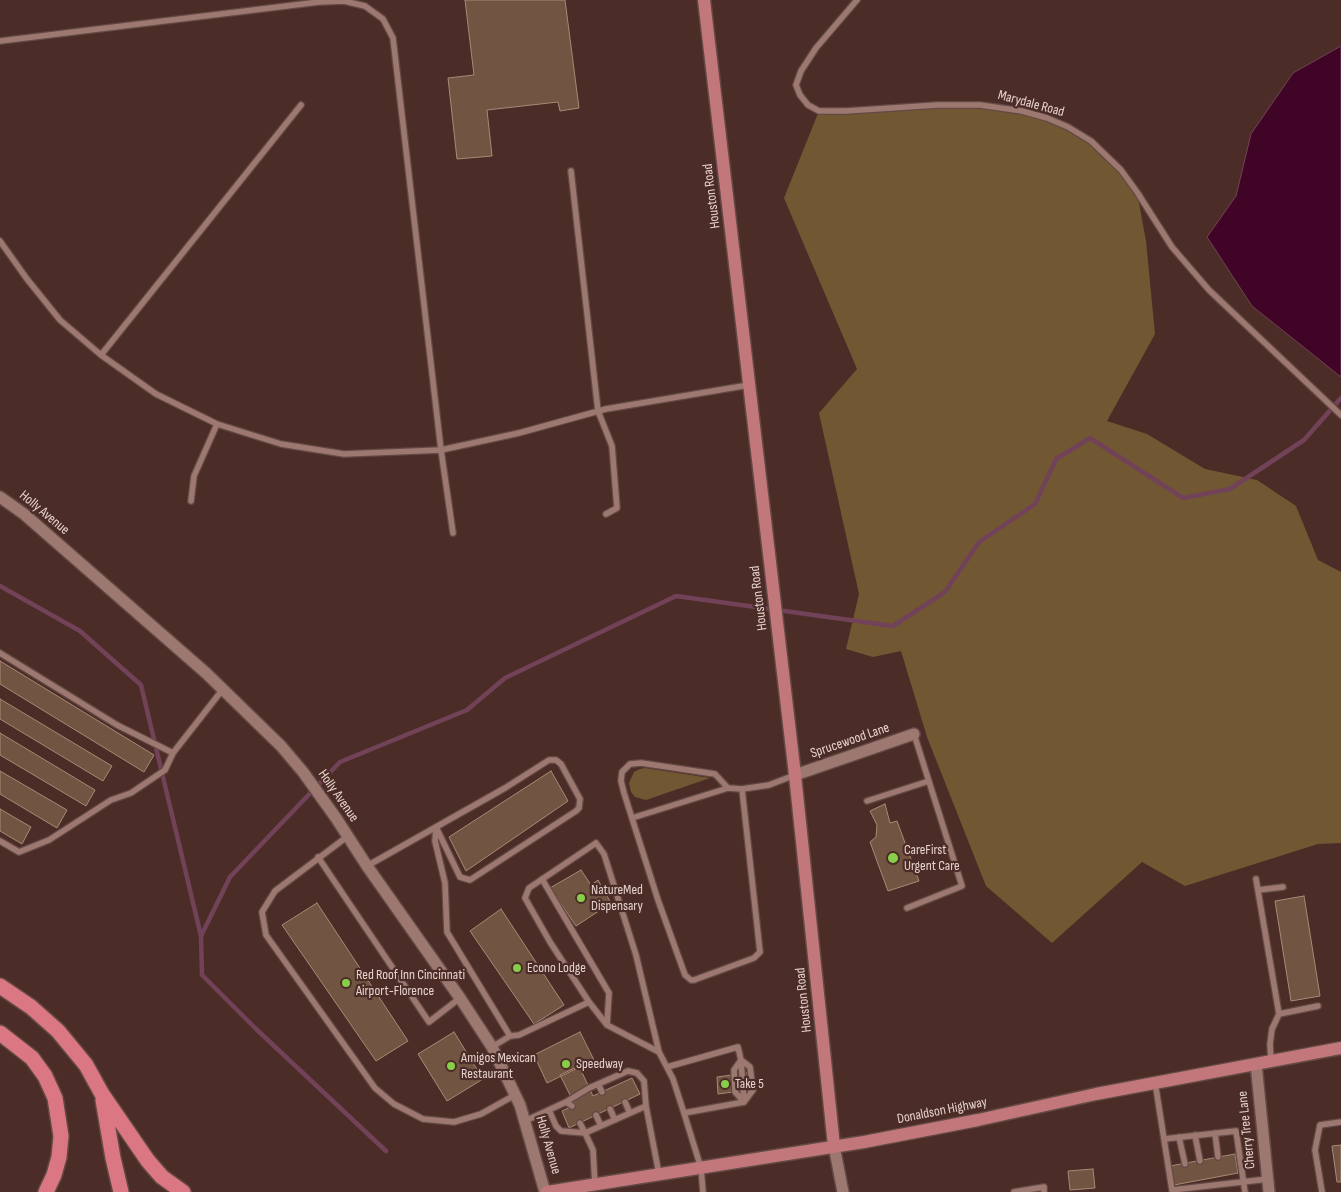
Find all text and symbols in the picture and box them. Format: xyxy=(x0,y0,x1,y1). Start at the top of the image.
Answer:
street label: Marydale Road xyxy=(996,87,1066,121)
street label: Houston Road xyxy=(700,163,724,229)
street label: Holly Avenue xyxy=(16,487,72,539)
street label: Houston Road xyxy=(747,565,771,631)
street label: Sprucewood Lane xyxy=(808,720,892,762)
street label: Holly Avenue xyxy=(314,767,362,825)
place label: CareFirst Urgent Care xyxy=(904,842,960,874)
marker: CareFirst Urgent Care xyxy=(886,851,900,865)
place label: NatureMed Dispensary xyxy=(591,882,643,914)
marker: NatureMed Dispensary xyxy=(575,892,587,904)
place label: Econo Lodge xyxy=(527,960,586,976)
marker: Econo Lodge xyxy=(511,962,523,974)
place label: Red Roof Inn Cincinnati Airport-Florence xyxy=(356,967,465,1000)
street label: Houston Road xyxy=(792,967,816,1033)
marker: Red Roof Inn Cincinnati Airport-Florence xyxy=(340,977,352,989)
place label: Amigos Mexican Restaurant xyxy=(461,1050,536,1082)
place label: Speedway xyxy=(576,1056,623,1072)
marker: Speedway xyxy=(560,1058,572,1070)
marker: Amigos Mexican Restaurant xyxy=(445,1060,457,1072)
place label: Take 5 xyxy=(735,1076,764,1092)
marker: Take 5 xyxy=(719,1078,731,1090)
street label: Cherry Tree Lane xyxy=(1235,1090,1259,1170)
street label: Donaldson Highway xyxy=(896,1094,988,1128)
street label: Holly Avenue xyxy=(532,1114,564,1176)

